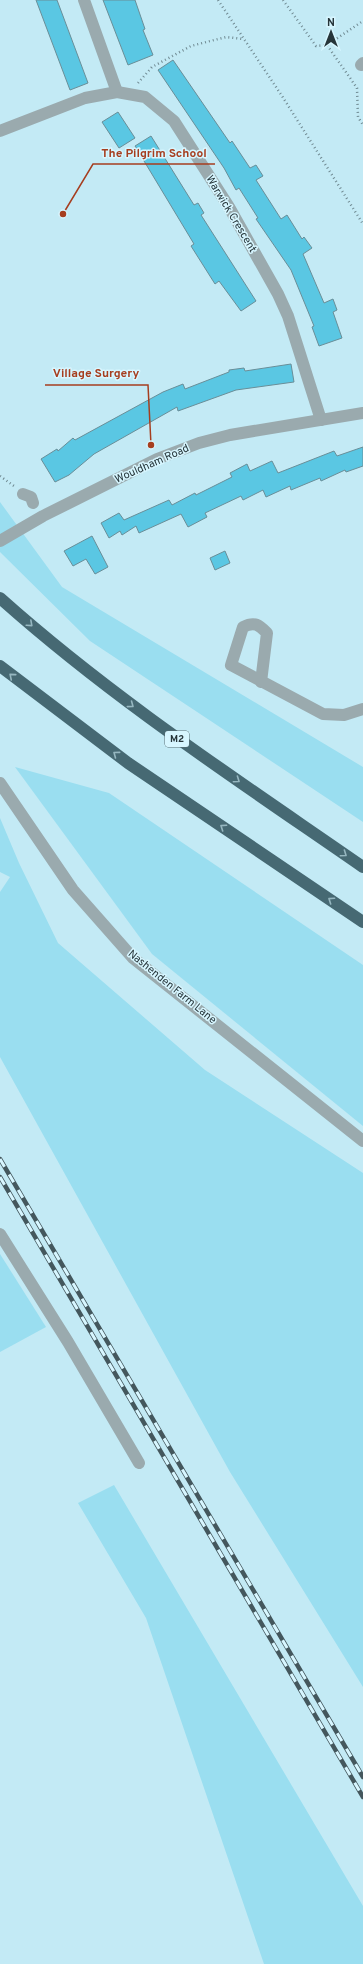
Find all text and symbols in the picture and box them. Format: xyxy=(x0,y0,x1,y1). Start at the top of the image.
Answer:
north arrow xyxy=(311,12,351,52)
text: N xyxy=(327,16,335,30)
callout: The Pilgrim School xyxy=(93,140,215,164)
text: The Pilgrim School xyxy=(101,146,207,162)
street label: Warwick Crescent xyxy=(202,173,260,255)
callout: Village Surgery xyxy=(45,361,148,385)
text: Village Surgery xyxy=(53,366,139,382)
street label: Wouldham Road xyxy=(113,441,191,487)
one-way arrow xyxy=(25,620,32,627)
one-way arrow xyxy=(9,674,16,681)
one-way arrow xyxy=(127,700,134,707)
road number: M2 xyxy=(165,731,189,747)
one-way arrow xyxy=(113,751,120,759)
one-way arrow xyxy=(233,775,240,783)
one-way arrow xyxy=(220,825,227,832)
one-way arrow xyxy=(340,849,347,857)
one-way arrow xyxy=(328,897,335,905)
street label: Nashenden Farm Lane xyxy=(125,947,219,1027)

